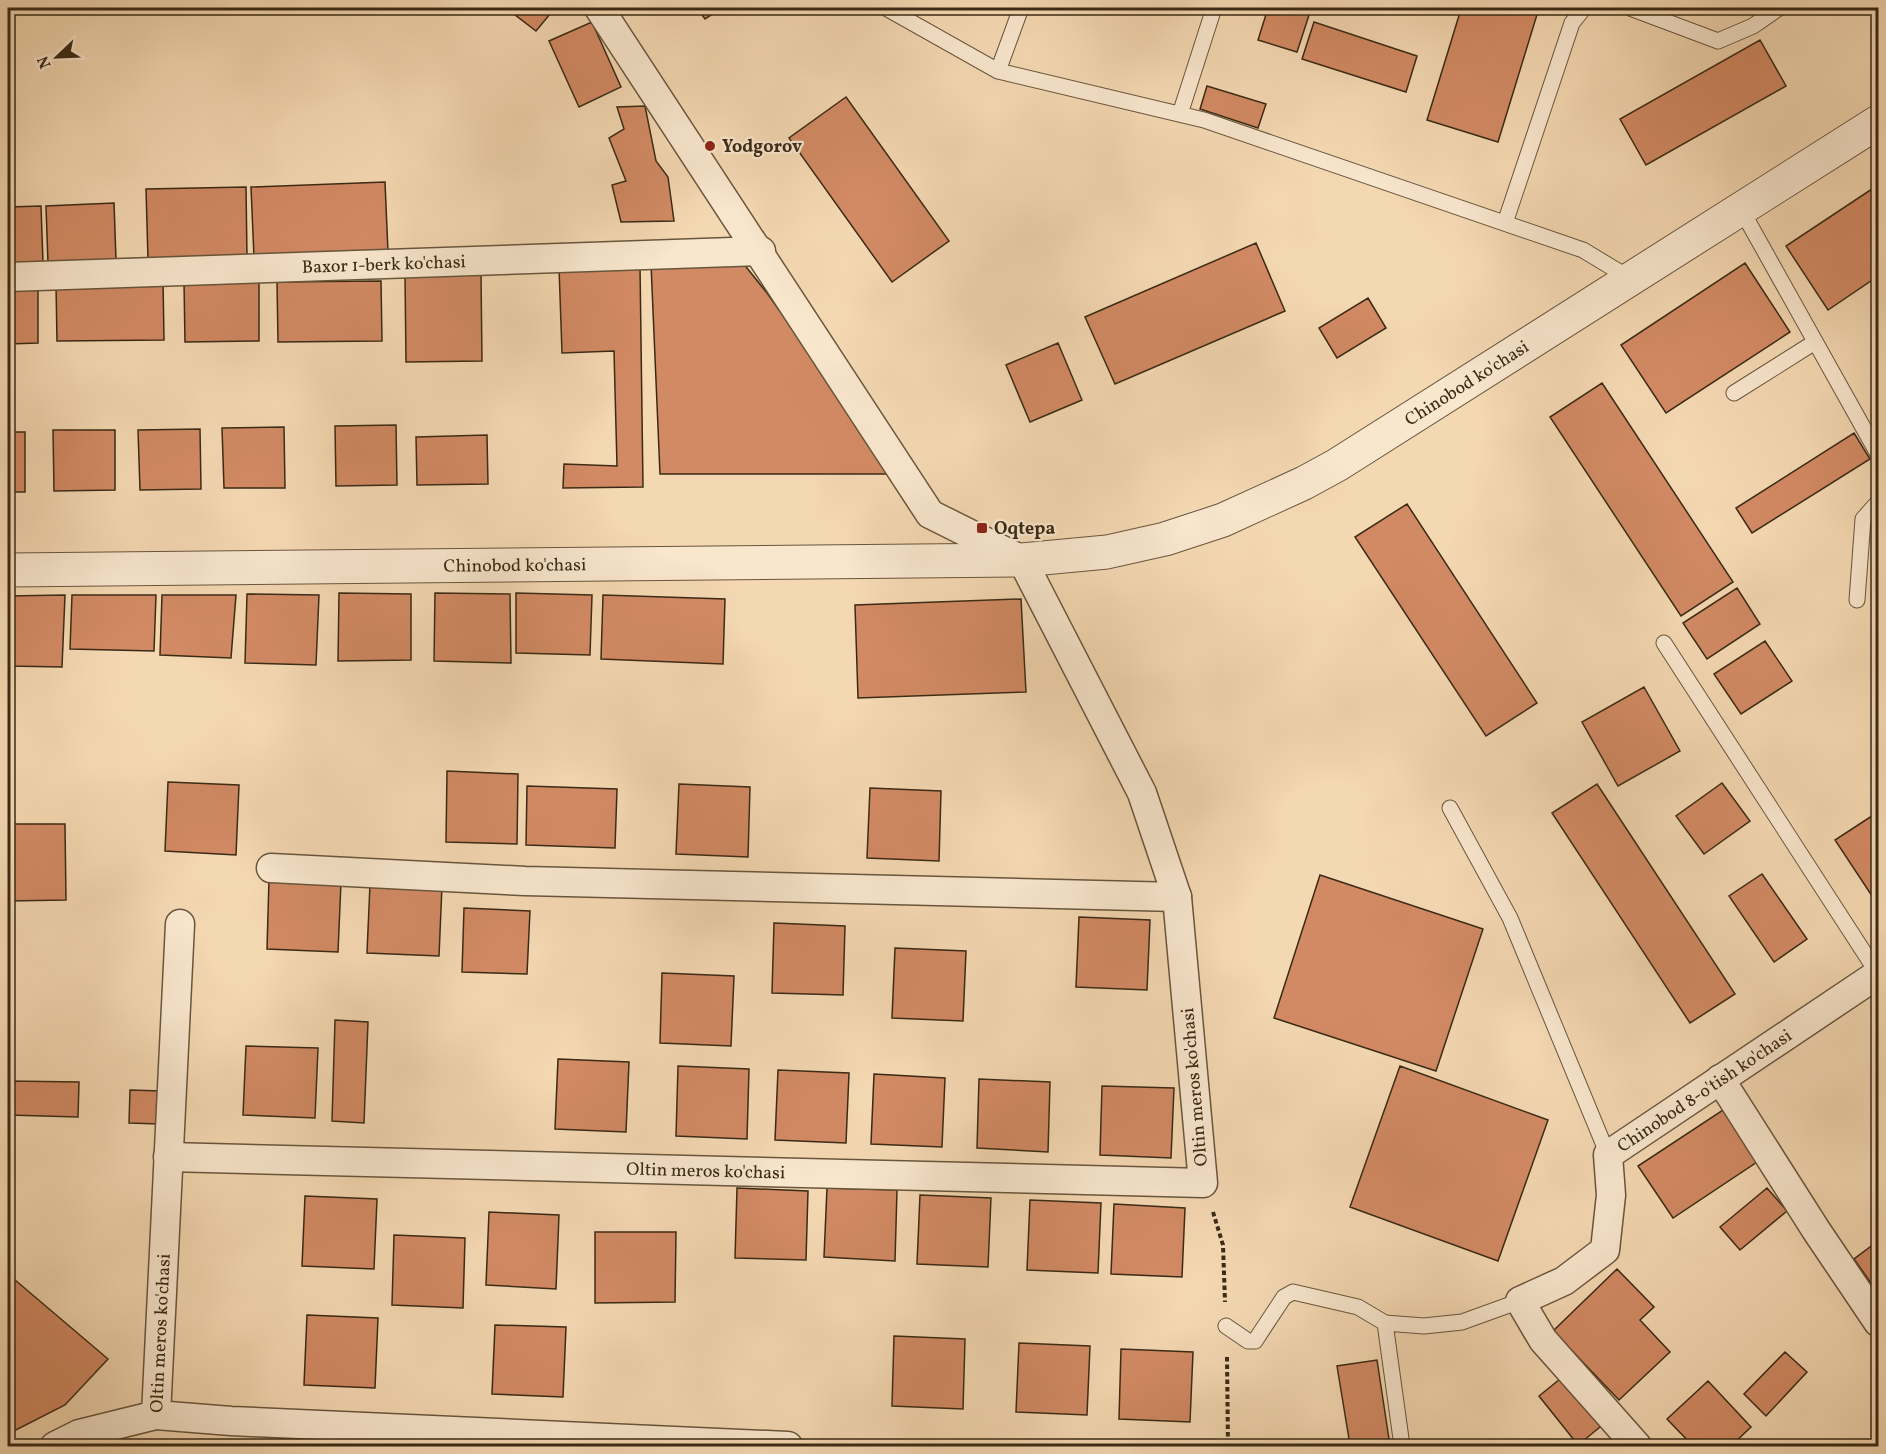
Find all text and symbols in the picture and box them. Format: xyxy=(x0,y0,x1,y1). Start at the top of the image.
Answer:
north arrow xyxy=(27,27,87,87)
text: N xyxy=(32,52,57,72)
place label: Yodgorov xyxy=(722,135,802,160)
marker: Yodgorov xyxy=(703,139,717,153)
street label: Baxor 1-berk ko'chasi xyxy=(301,250,466,281)
street label: Chinobod ko'chasi xyxy=(1400,335,1534,433)
place label: Oqtepa xyxy=(994,517,1055,542)
marker: Oqtepa xyxy=(975,521,989,535)
street label: Chinobod ko'chasi xyxy=(443,553,587,580)
street label: Oltin meros ko'chasi xyxy=(1176,1007,1215,1167)
street label: Chinobod 8-o'tish ko'chasi xyxy=(1613,1024,1797,1159)
street label: Oltin meros ko'chasi xyxy=(626,1158,786,1187)
street label: Oltin meros ko'chasi xyxy=(145,1253,178,1413)

